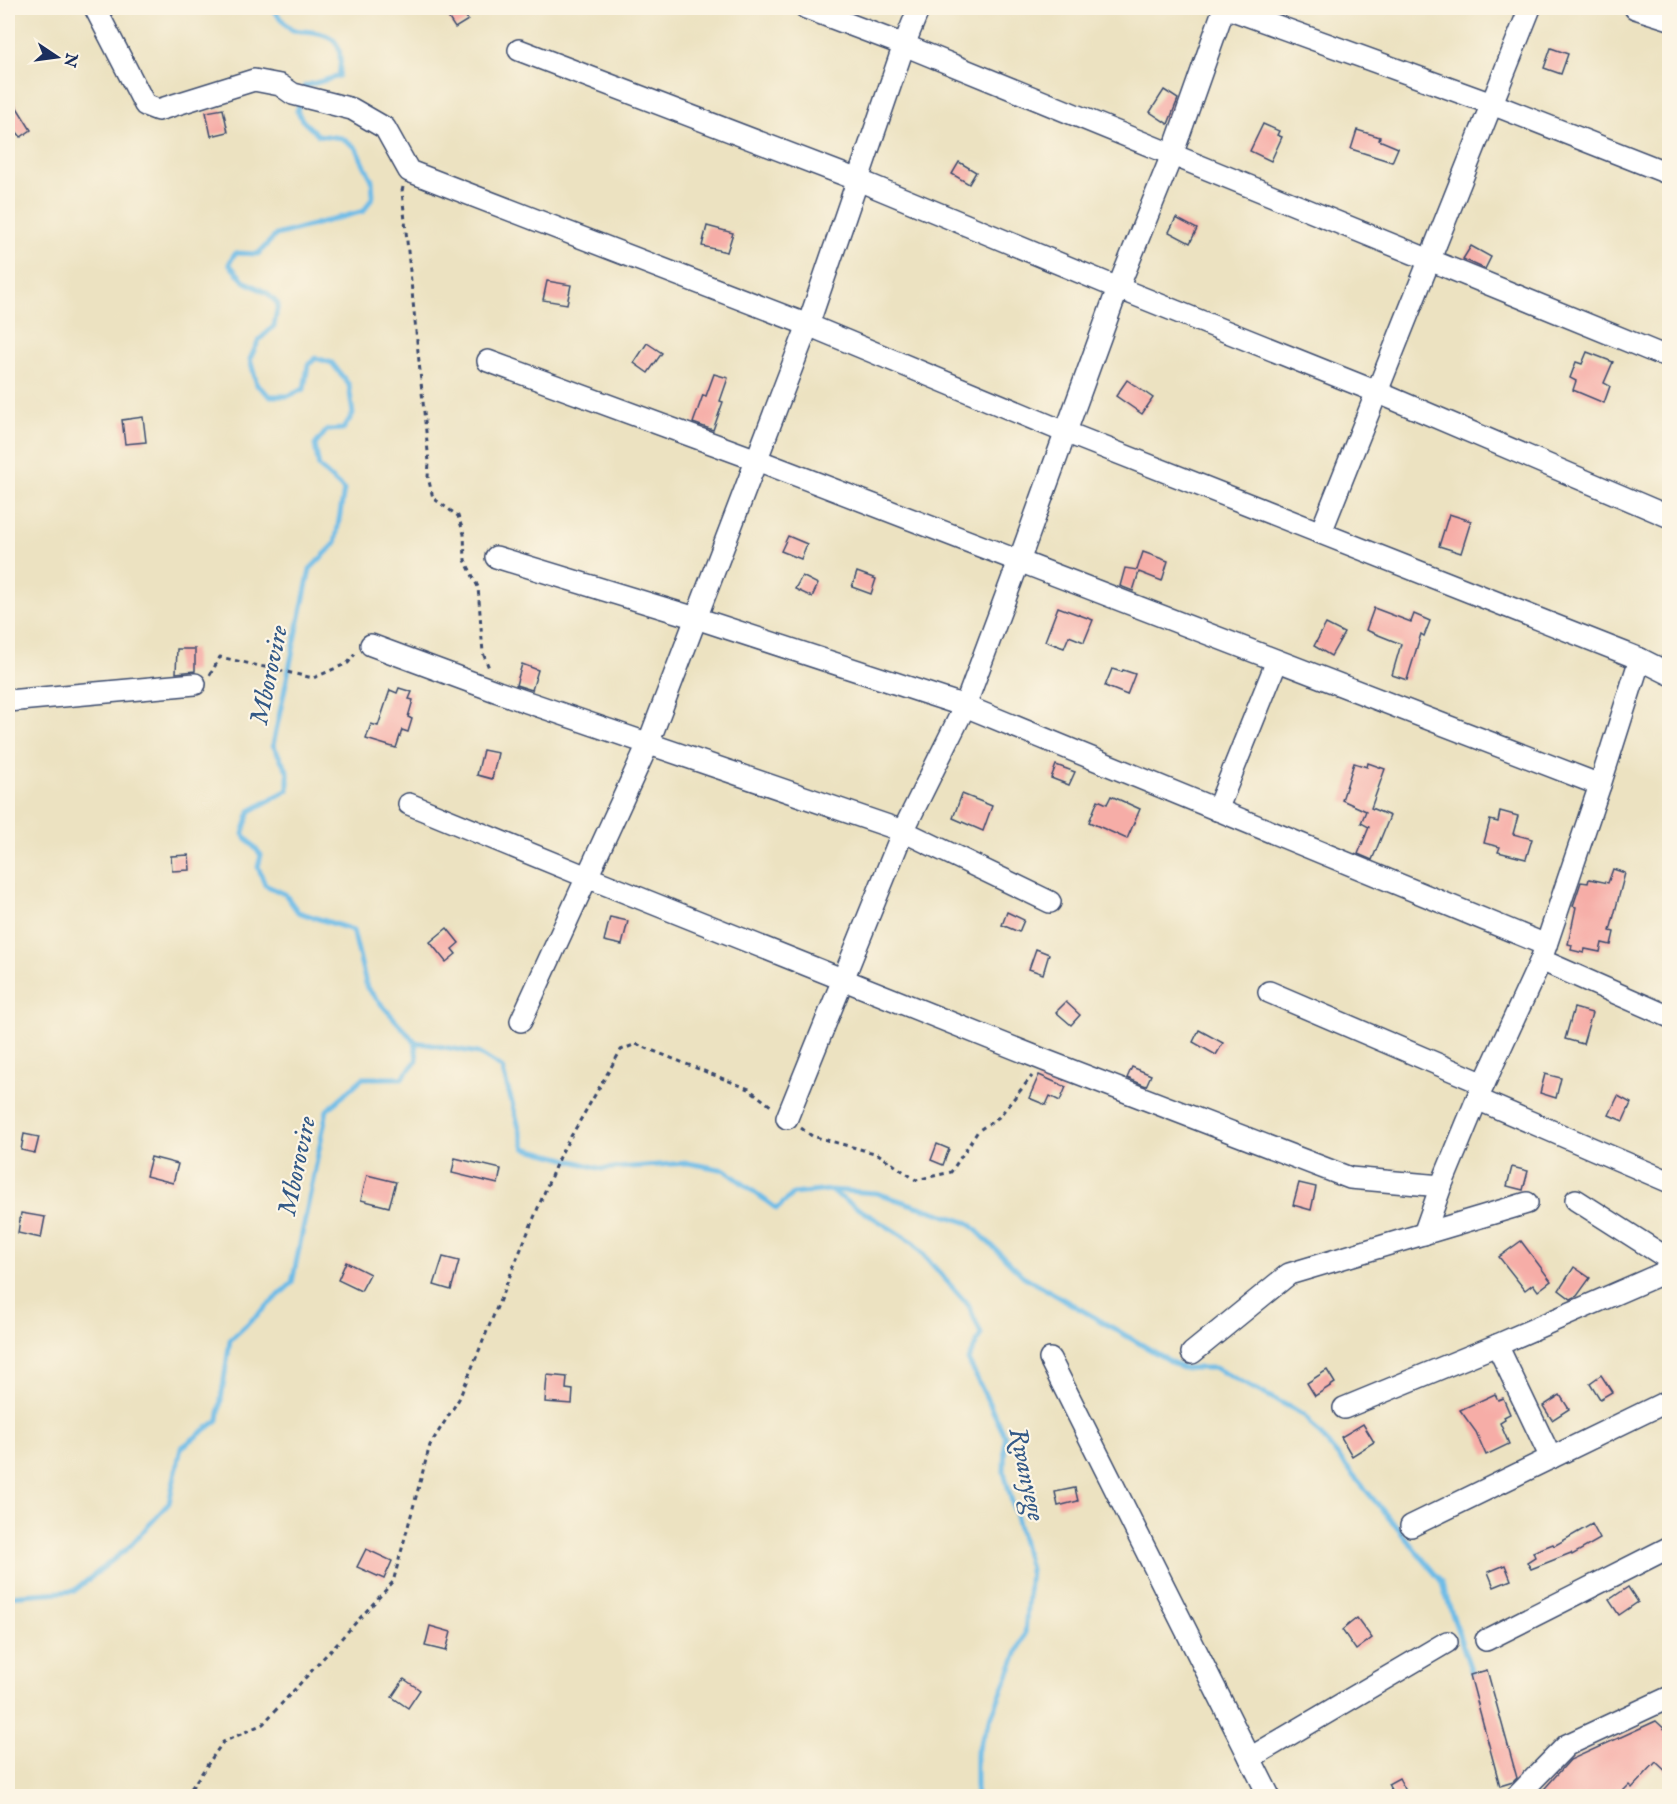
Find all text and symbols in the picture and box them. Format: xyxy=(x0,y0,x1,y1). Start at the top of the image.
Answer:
north arrow xyxy=(27,27,87,87)
text: N xyxy=(58,50,81,69)
water label: Mborovire xyxy=(243,622,296,728)
water label: Mborovire xyxy=(271,1113,324,1219)
water label: Rwanyege xyxy=(1000,1425,1053,1525)

